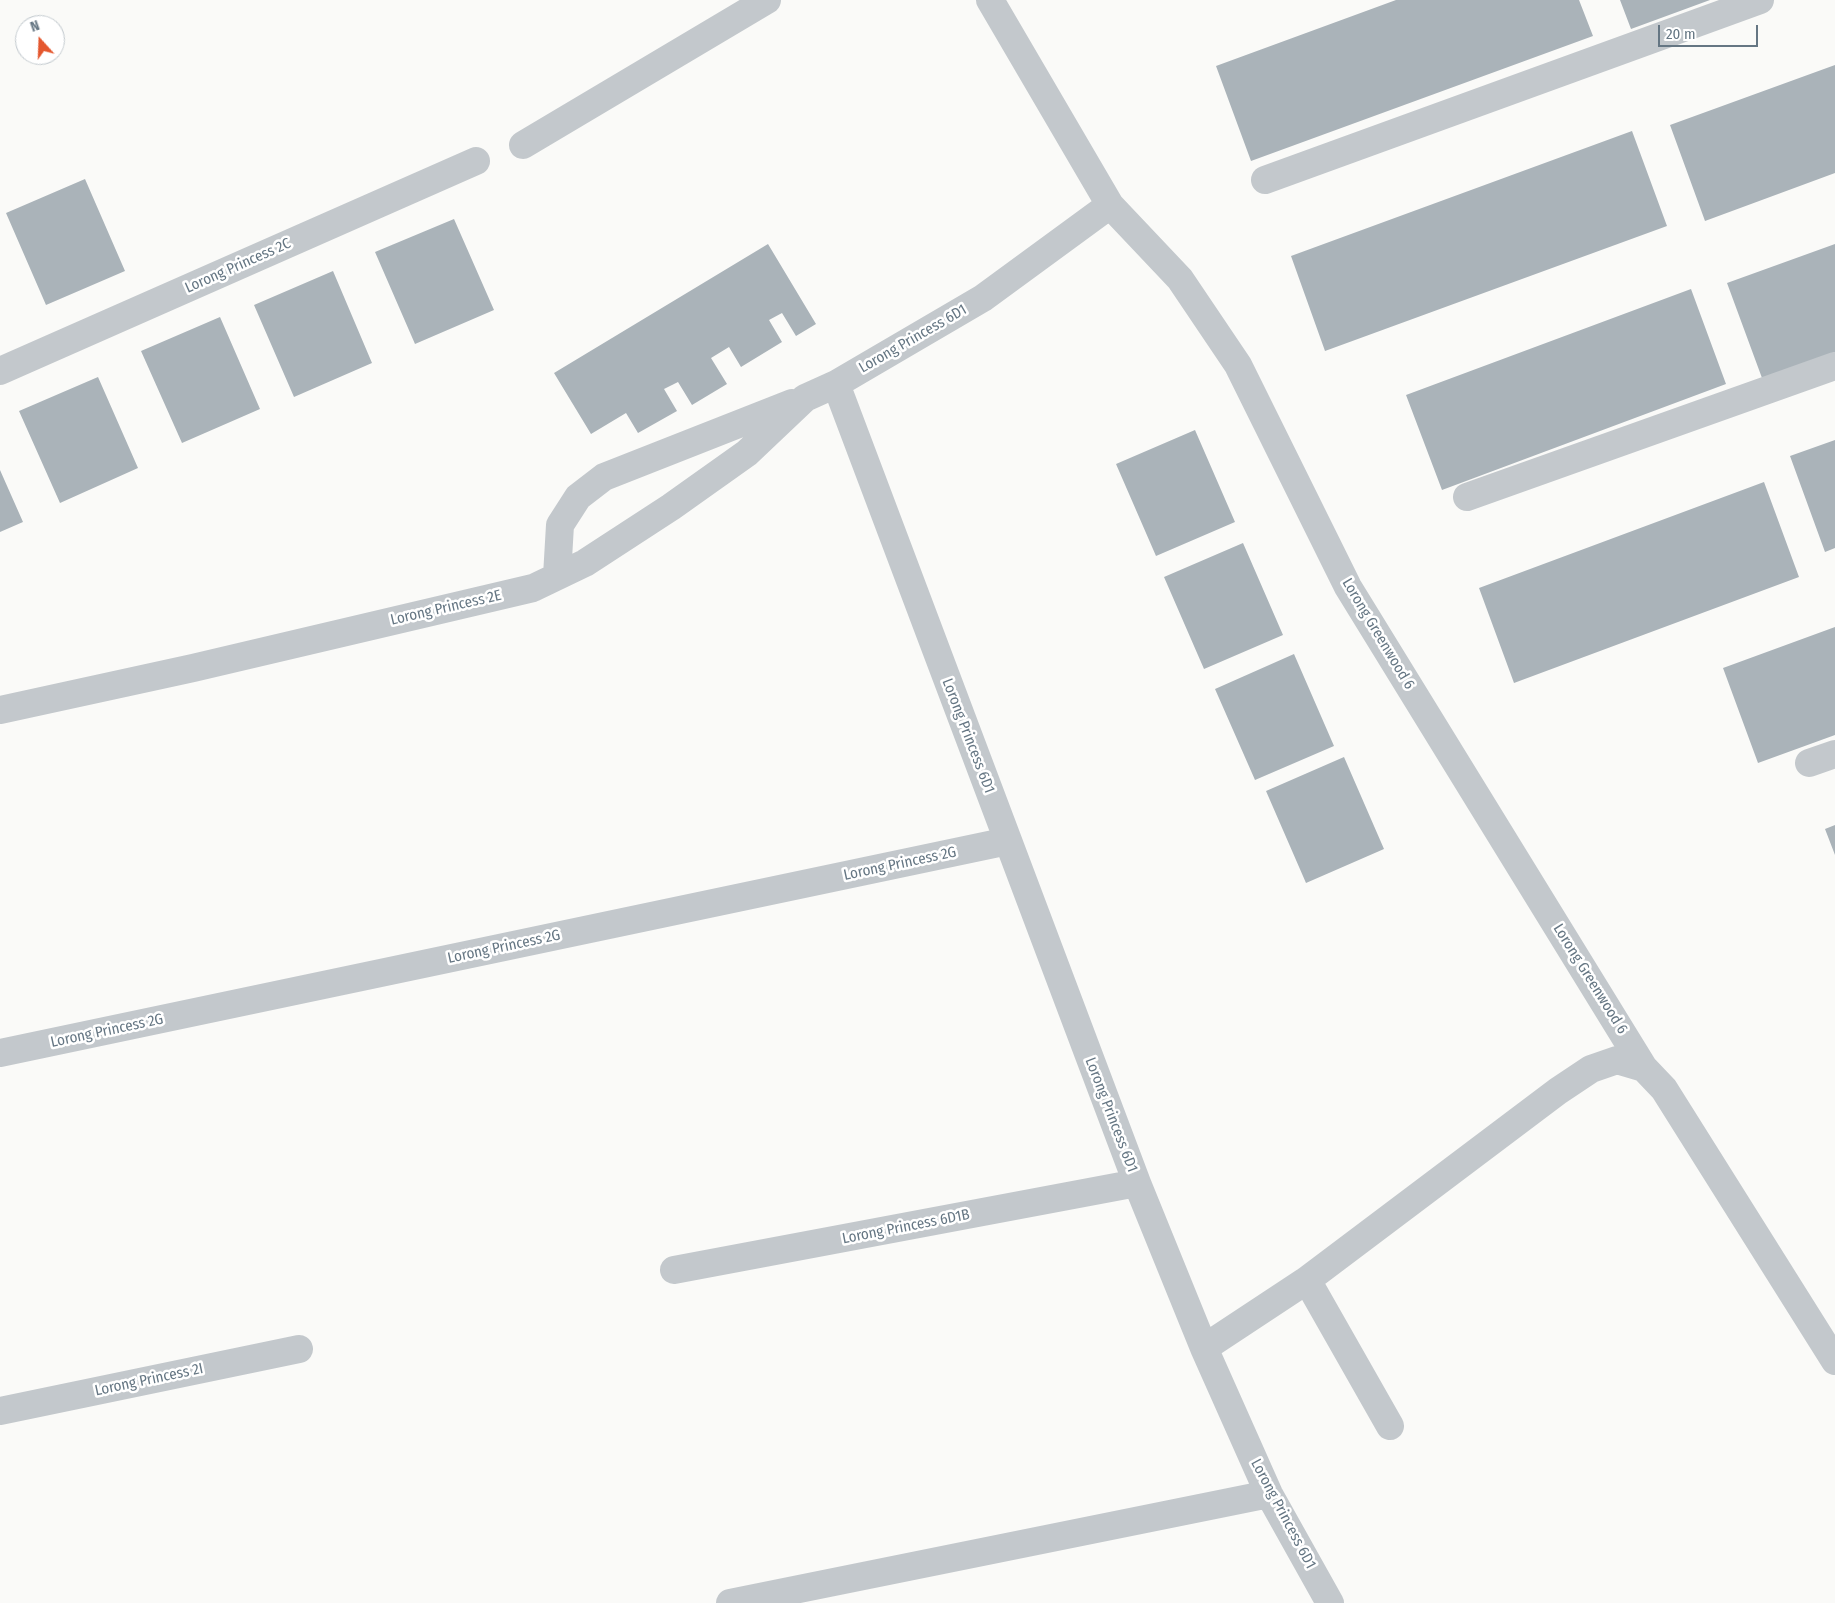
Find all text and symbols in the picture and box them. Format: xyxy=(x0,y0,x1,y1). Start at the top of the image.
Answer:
north arrow xyxy=(15,15,65,65)
scale bar xyxy=(1660,15,1760,47)
text: N xyxy=(28,17,42,36)
text: 20 m xyxy=(1666,25,1696,43)
street label: Lorong Princess 2C xyxy=(182,235,294,297)
street label: Lorong Princess 6D1 xyxy=(856,301,970,377)
street label: Lorong Greenwood 6 xyxy=(1338,575,1418,693)
street label: Lorong Princess 2E xyxy=(389,586,503,630)
street label: Lorong Princess 6D1 xyxy=(938,676,998,796)
street label: Lorong Princess 2G xyxy=(842,843,958,885)
street label: Lorong Greenwood 6 xyxy=(1549,921,1631,1037)
street label: Lorong Princess 2G xyxy=(446,926,562,968)
street label: Lorong Princess 2G xyxy=(49,1010,165,1052)
street label: Lorong Princess 6D1 xyxy=(1081,1055,1141,1175)
street label: Lorong Princess 6D1B xyxy=(841,1206,971,1248)
street label: Lorong Princess 2I xyxy=(93,1360,205,1400)
street label: Lorong Princess 6D1 xyxy=(1247,1456,1319,1572)

